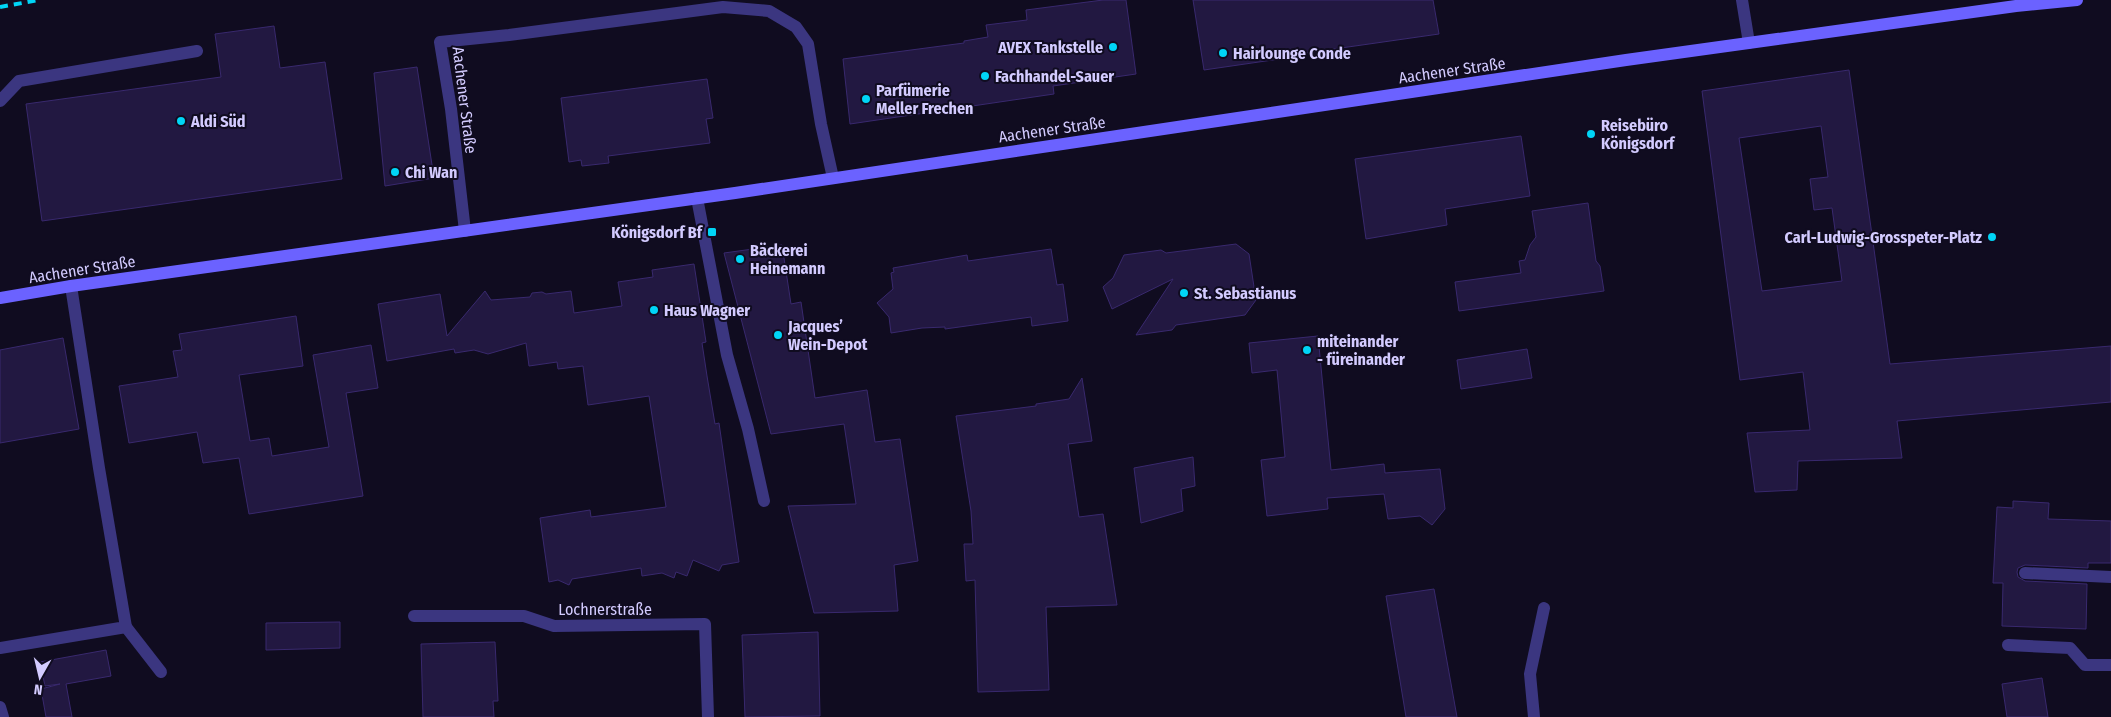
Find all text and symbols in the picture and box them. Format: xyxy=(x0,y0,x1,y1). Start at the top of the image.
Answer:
place label: AVEX Tankstelle xyxy=(997,38,1103,57)
marker: AVEX Tankstelle xyxy=(1107,41,1119,53)
place label: Hairlounge Conde xyxy=(1233,44,1351,63)
street label: Aachener Straße xyxy=(449,45,481,155)
marker: Hairlounge Conde xyxy=(1217,47,1229,59)
street label: Aachener Straße xyxy=(1397,54,1507,87)
place label: Fachhandel-Sauer xyxy=(995,67,1114,86)
marker: Fachhandel-Sauer xyxy=(979,70,991,82)
place label: Parfümerie Meller Frechen xyxy=(876,81,973,118)
marker: Parfümerie Meller Frechen xyxy=(860,93,872,105)
place label: Aldi Süd xyxy=(190,112,246,131)
street label: Aachener Straße xyxy=(997,113,1107,146)
marker: Aldi Süd xyxy=(175,115,187,127)
place label: Reisebüro Königsdorf xyxy=(1601,116,1676,153)
marker: Reisebüro Königsdorf xyxy=(1585,128,1597,140)
place label: Chi Wan xyxy=(405,163,457,182)
marker: Chi Wan xyxy=(389,166,401,178)
place label: Königsdorf Bf xyxy=(611,223,704,242)
marker: Königsdorf Bf xyxy=(706,226,718,238)
place label: Carl-Ludwig-Grosspeter-Platz xyxy=(1785,228,1982,247)
marker: Carl-Ludwig-Grosspeter-Platz xyxy=(1986,231,1998,243)
place label: Bäckerei Heinemann xyxy=(750,241,825,278)
street label: Aachener Straße xyxy=(27,252,137,287)
marker: Bäckerei Heinemann xyxy=(734,253,746,265)
place label: St. Sebastianus xyxy=(1194,284,1296,303)
marker: St. Sebastianus xyxy=(1178,287,1190,299)
place label: Haus Wagner xyxy=(664,301,750,320)
marker: Haus Wagner xyxy=(648,304,660,316)
place label: Jacques’ Wein-Depot xyxy=(787,317,868,354)
marker: Jacques’ Wein-Depot xyxy=(772,329,784,341)
place label: miteinander - füreinander xyxy=(1317,332,1405,369)
marker: miteinander - füreinander xyxy=(1301,344,1313,356)
street label: Lochnerstraße xyxy=(558,600,652,619)
north arrow xyxy=(15,652,65,702)
text: N xyxy=(33,680,44,698)

